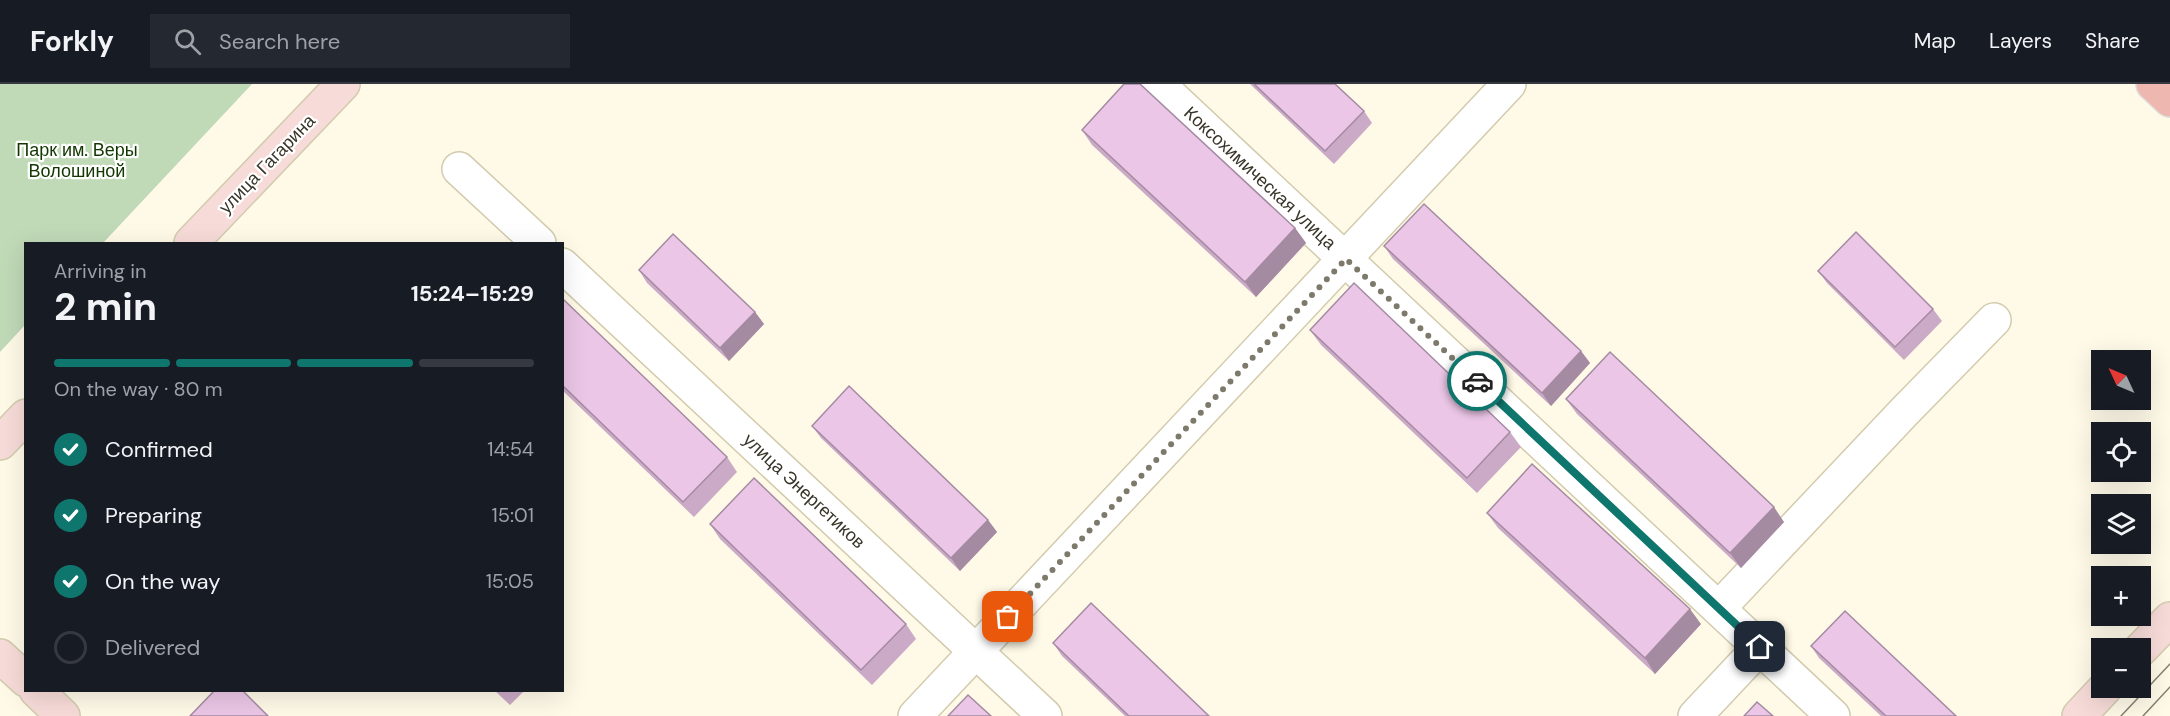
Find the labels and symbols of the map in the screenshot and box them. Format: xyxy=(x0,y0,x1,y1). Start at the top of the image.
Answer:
street label: Коксохимическая улица xyxy=(1179,101,1342,256)
street label: улица Гагарина xyxy=(213,108,321,219)
park label: Парк им. Веры Волошиной xyxy=(16,138,138,183)
north arrow xyxy=(2091,350,2151,410)
courier xyxy=(1447,351,1507,411)
street label: улица Энергетиков xyxy=(738,428,870,554)
pin xyxy=(982,591,1033,642)
pin xyxy=(1734,621,1785,672)

